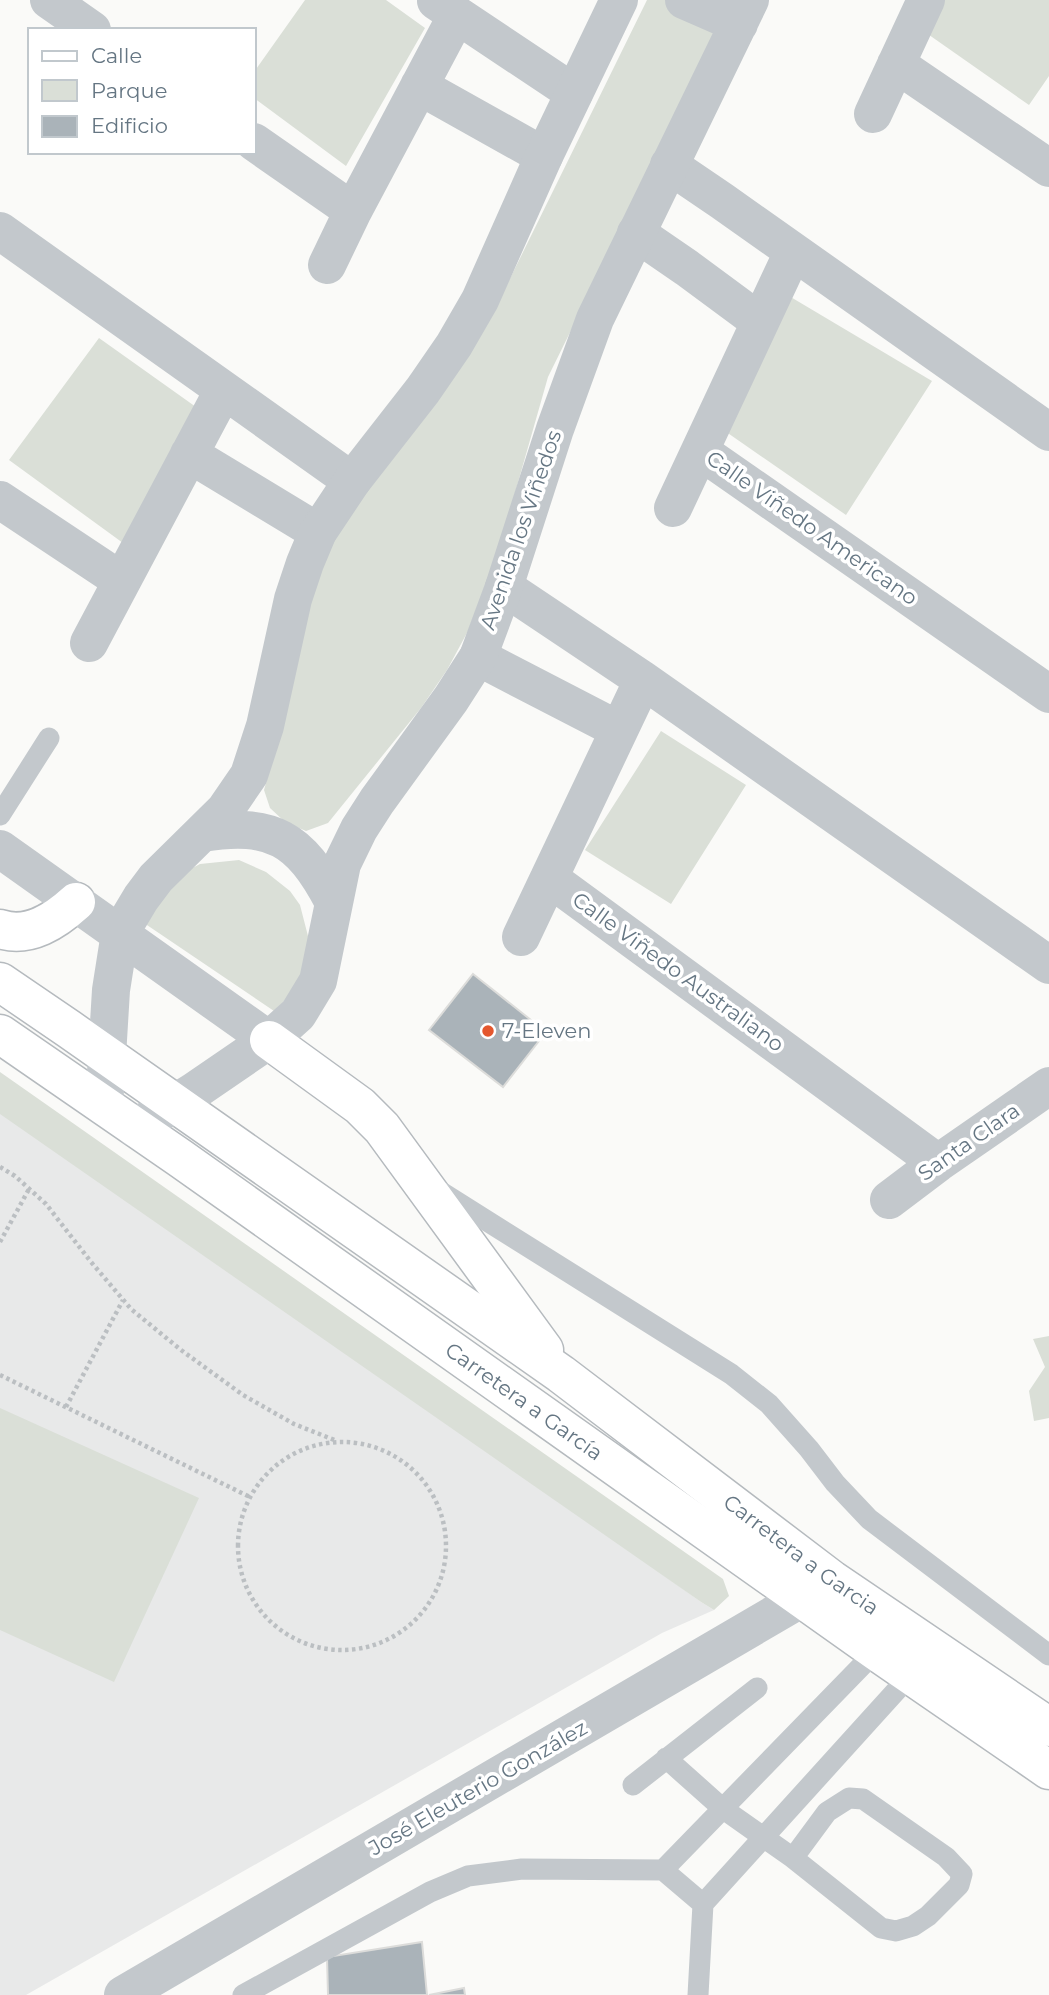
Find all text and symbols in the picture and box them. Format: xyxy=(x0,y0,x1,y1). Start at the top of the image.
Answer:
legend xyxy=(28,28,256,154)
text: Calle xyxy=(91,43,142,68)
text: Parque xyxy=(91,78,167,103)
text: Edificio xyxy=(91,113,168,138)
street label: Avenida los Viñedos xyxy=(475,427,566,633)
street label: Calle Viñedo Americano xyxy=(702,445,923,610)
street label: Calle Viñedo Australiano xyxy=(568,887,789,1057)
place label: 7-Eleven xyxy=(502,1018,591,1043)
marker: 7-Eleven xyxy=(480,1023,496,1039)
street label: Santa Clara xyxy=(913,1097,1024,1186)
street label: Carretera a García xyxy=(441,1337,608,1465)
street label: Carretera a Garcia xyxy=(719,1489,884,1620)
street label: José Eleuterio González xyxy=(363,1715,591,1861)

